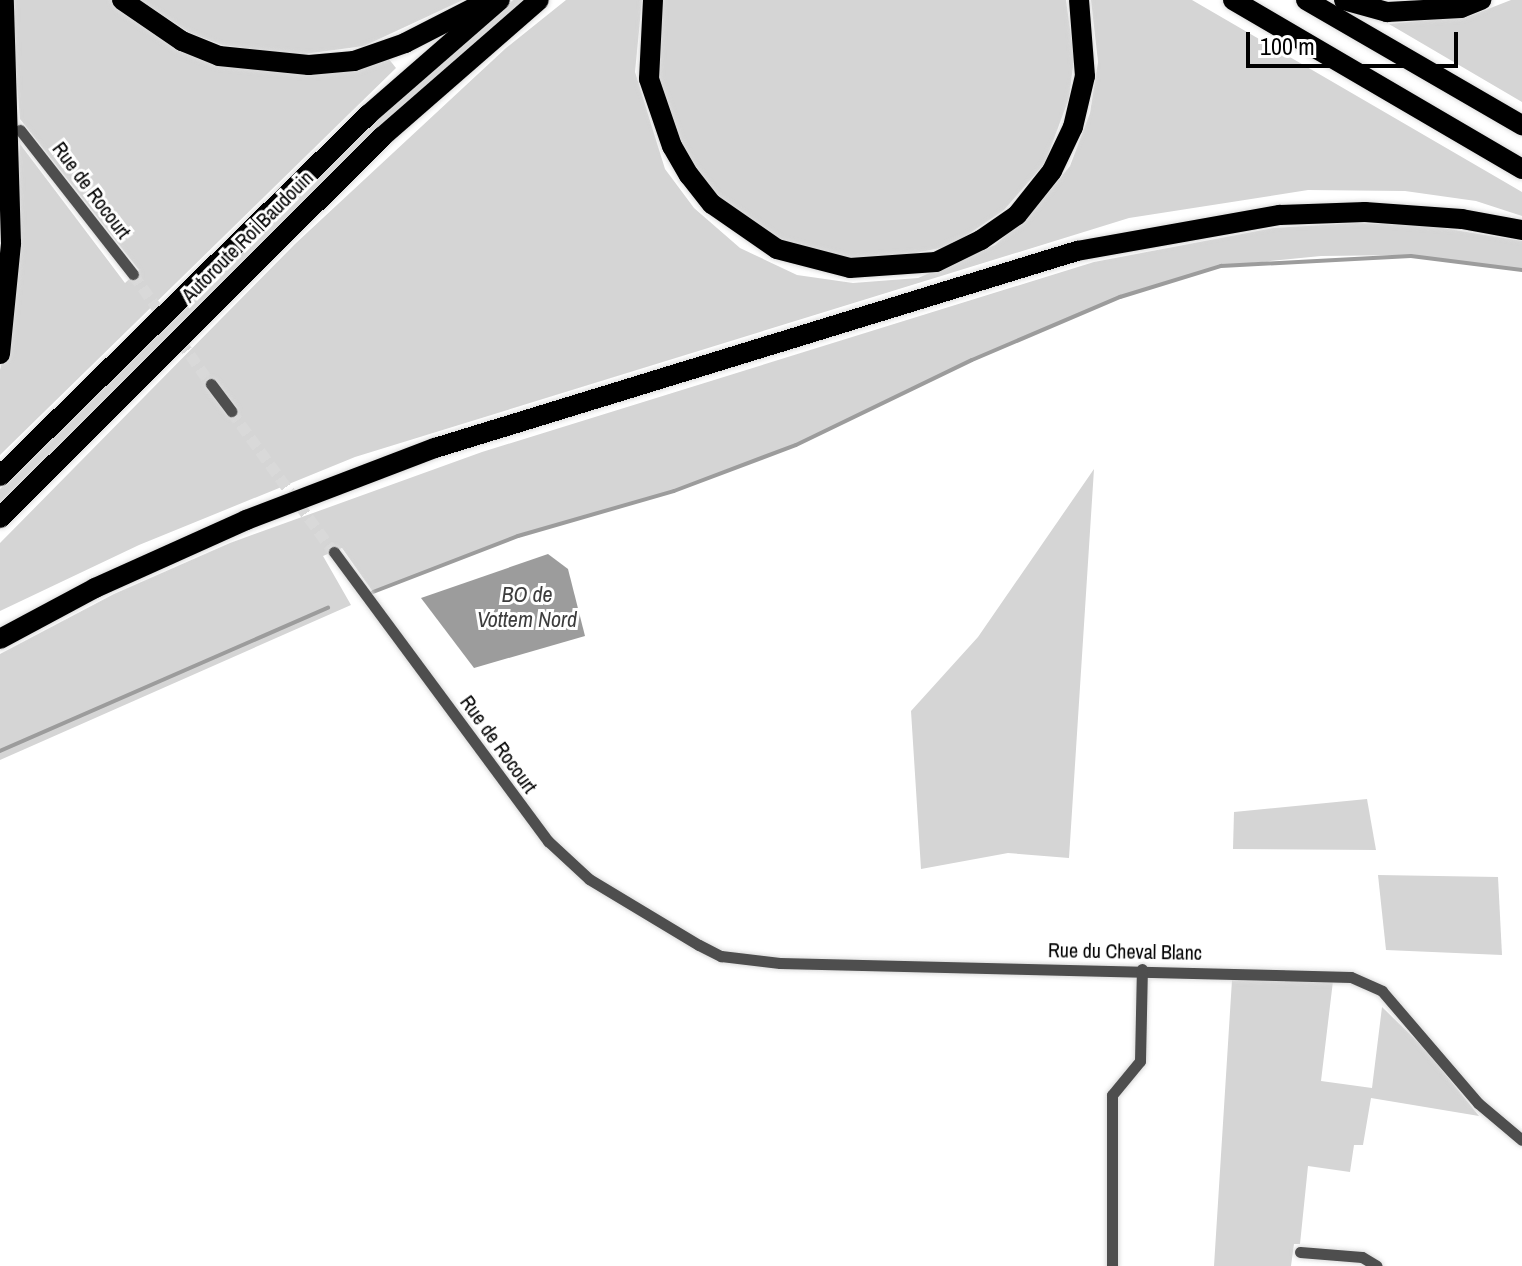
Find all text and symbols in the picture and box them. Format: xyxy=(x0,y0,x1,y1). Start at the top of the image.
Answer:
scale bar xyxy=(1250,16,1462,66)
text: 100 m xyxy=(1260,30,1315,62)
street label: Rue de Rocourt xyxy=(48,137,136,243)
street label: Autoroute Roi Baudouin xyxy=(176,165,318,307)
water label: BO de Vottem Nord xyxy=(477,581,577,632)
street label: Rue de Rocourt xyxy=(456,690,542,798)
street label: Rue du Cheval Blanc xyxy=(1048,938,1202,964)

